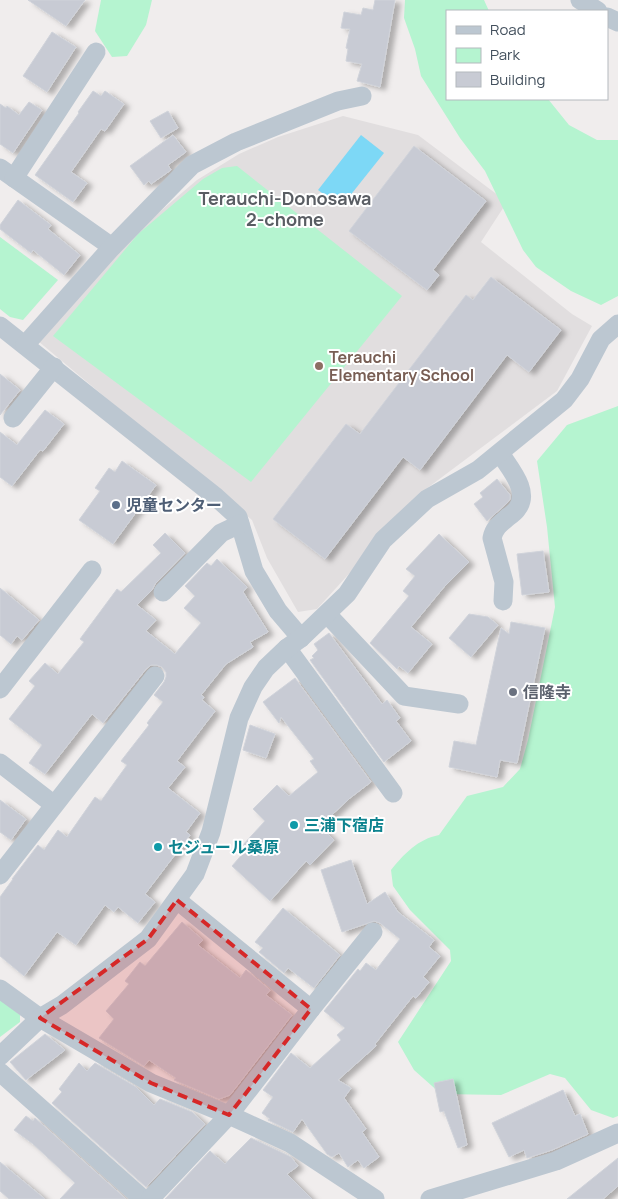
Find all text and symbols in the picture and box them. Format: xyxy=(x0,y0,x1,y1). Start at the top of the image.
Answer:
legend xyxy=(446,10,608,100)
text: Road xyxy=(490,19,526,40)
text: Park xyxy=(490,44,520,65)
text: Building xyxy=(490,69,545,90)
district label: Terauchi-Donosawa 2-chome xyxy=(199,186,371,231)
place label: Terauchi Elementary School xyxy=(329,346,474,386)
marker: Terauchi Elementary School xyxy=(313,360,325,372)
place label: 児童センター xyxy=(126,494,222,516)
marker: 児童センター xyxy=(110,499,122,511)
place label: 信隆寺 xyxy=(522,681,571,703)
marker: 信隆寺 xyxy=(507,686,519,698)
place label: 三浦下宿店 xyxy=(304,814,384,836)
marker: 三浦下宿店 xyxy=(288,819,300,831)
place label: セジュール桑原 xyxy=(168,836,279,858)
marker: セジュール桑原 xyxy=(152,841,164,853)

